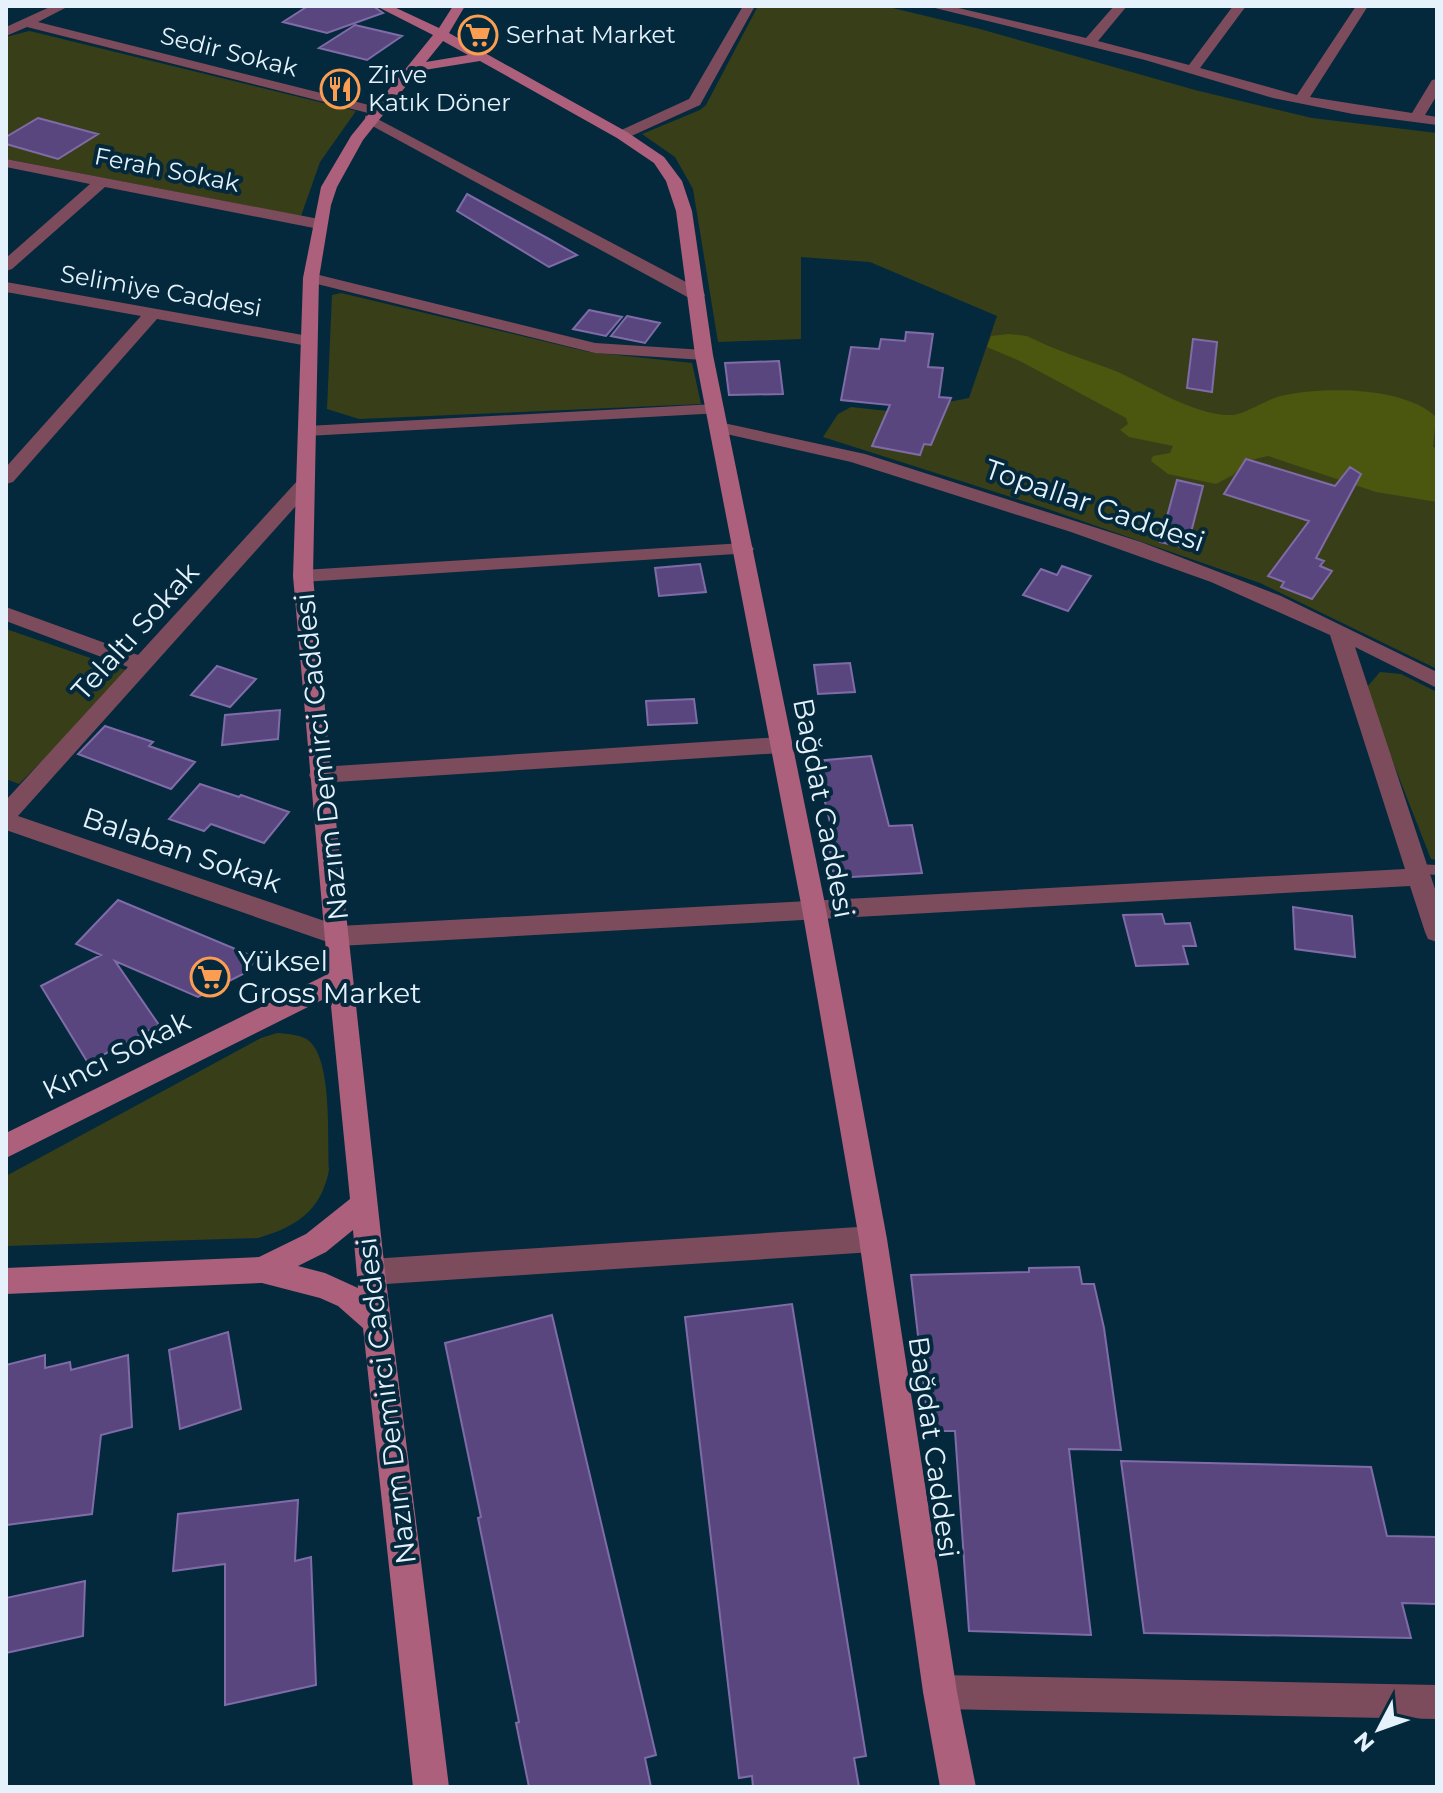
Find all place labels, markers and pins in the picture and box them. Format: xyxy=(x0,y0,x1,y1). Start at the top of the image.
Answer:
supermarket icon: Serhat Market xyxy=(457,14,499,56)
place label: Serhat Market xyxy=(506,20,676,49)
place label: Zirve Katık Döner xyxy=(368,60,511,117)
restaurant icon: Zirve Katık Döner xyxy=(319,68,361,110)
place label: Yüksel Gross Market xyxy=(238,944,421,1010)
supermarket icon: Yüksel Gross Market xyxy=(189,956,231,998)

